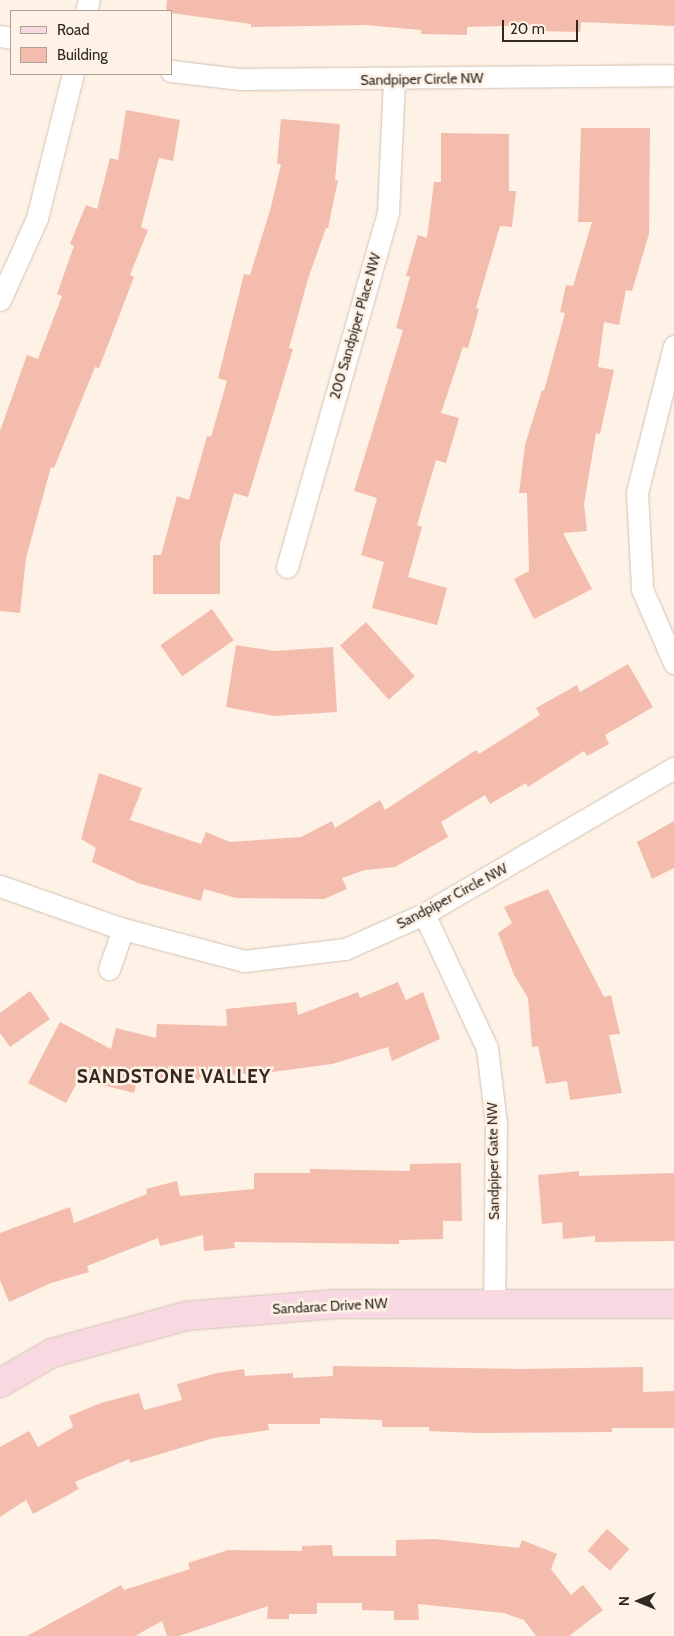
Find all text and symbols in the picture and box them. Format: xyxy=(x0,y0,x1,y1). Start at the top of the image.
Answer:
legend xyxy=(10,10,172,75)
scale bar xyxy=(504,10,580,42)
text: 20 m xyxy=(510,20,545,38)
text: Road xyxy=(57,21,90,39)
text: Building xyxy=(57,46,108,64)
street label: Sandpiper Circle NW xyxy=(360,70,484,88)
street label: 200 Sandpiper Place NW xyxy=(326,251,384,401)
street label: Sandpiper Circle NW xyxy=(394,860,510,932)
district label: SANDSTONE VALLEY xyxy=(75,1066,273,1088)
street label: Sandpiper Gate NW xyxy=(484,1102,502,1220)
street label: Sandarac Drive NW xyxy=(272,1295,388,1317)
north arrow xyxy=(614,1576,664,1626)
text: N xyxy=(615,1596,633,1606)

